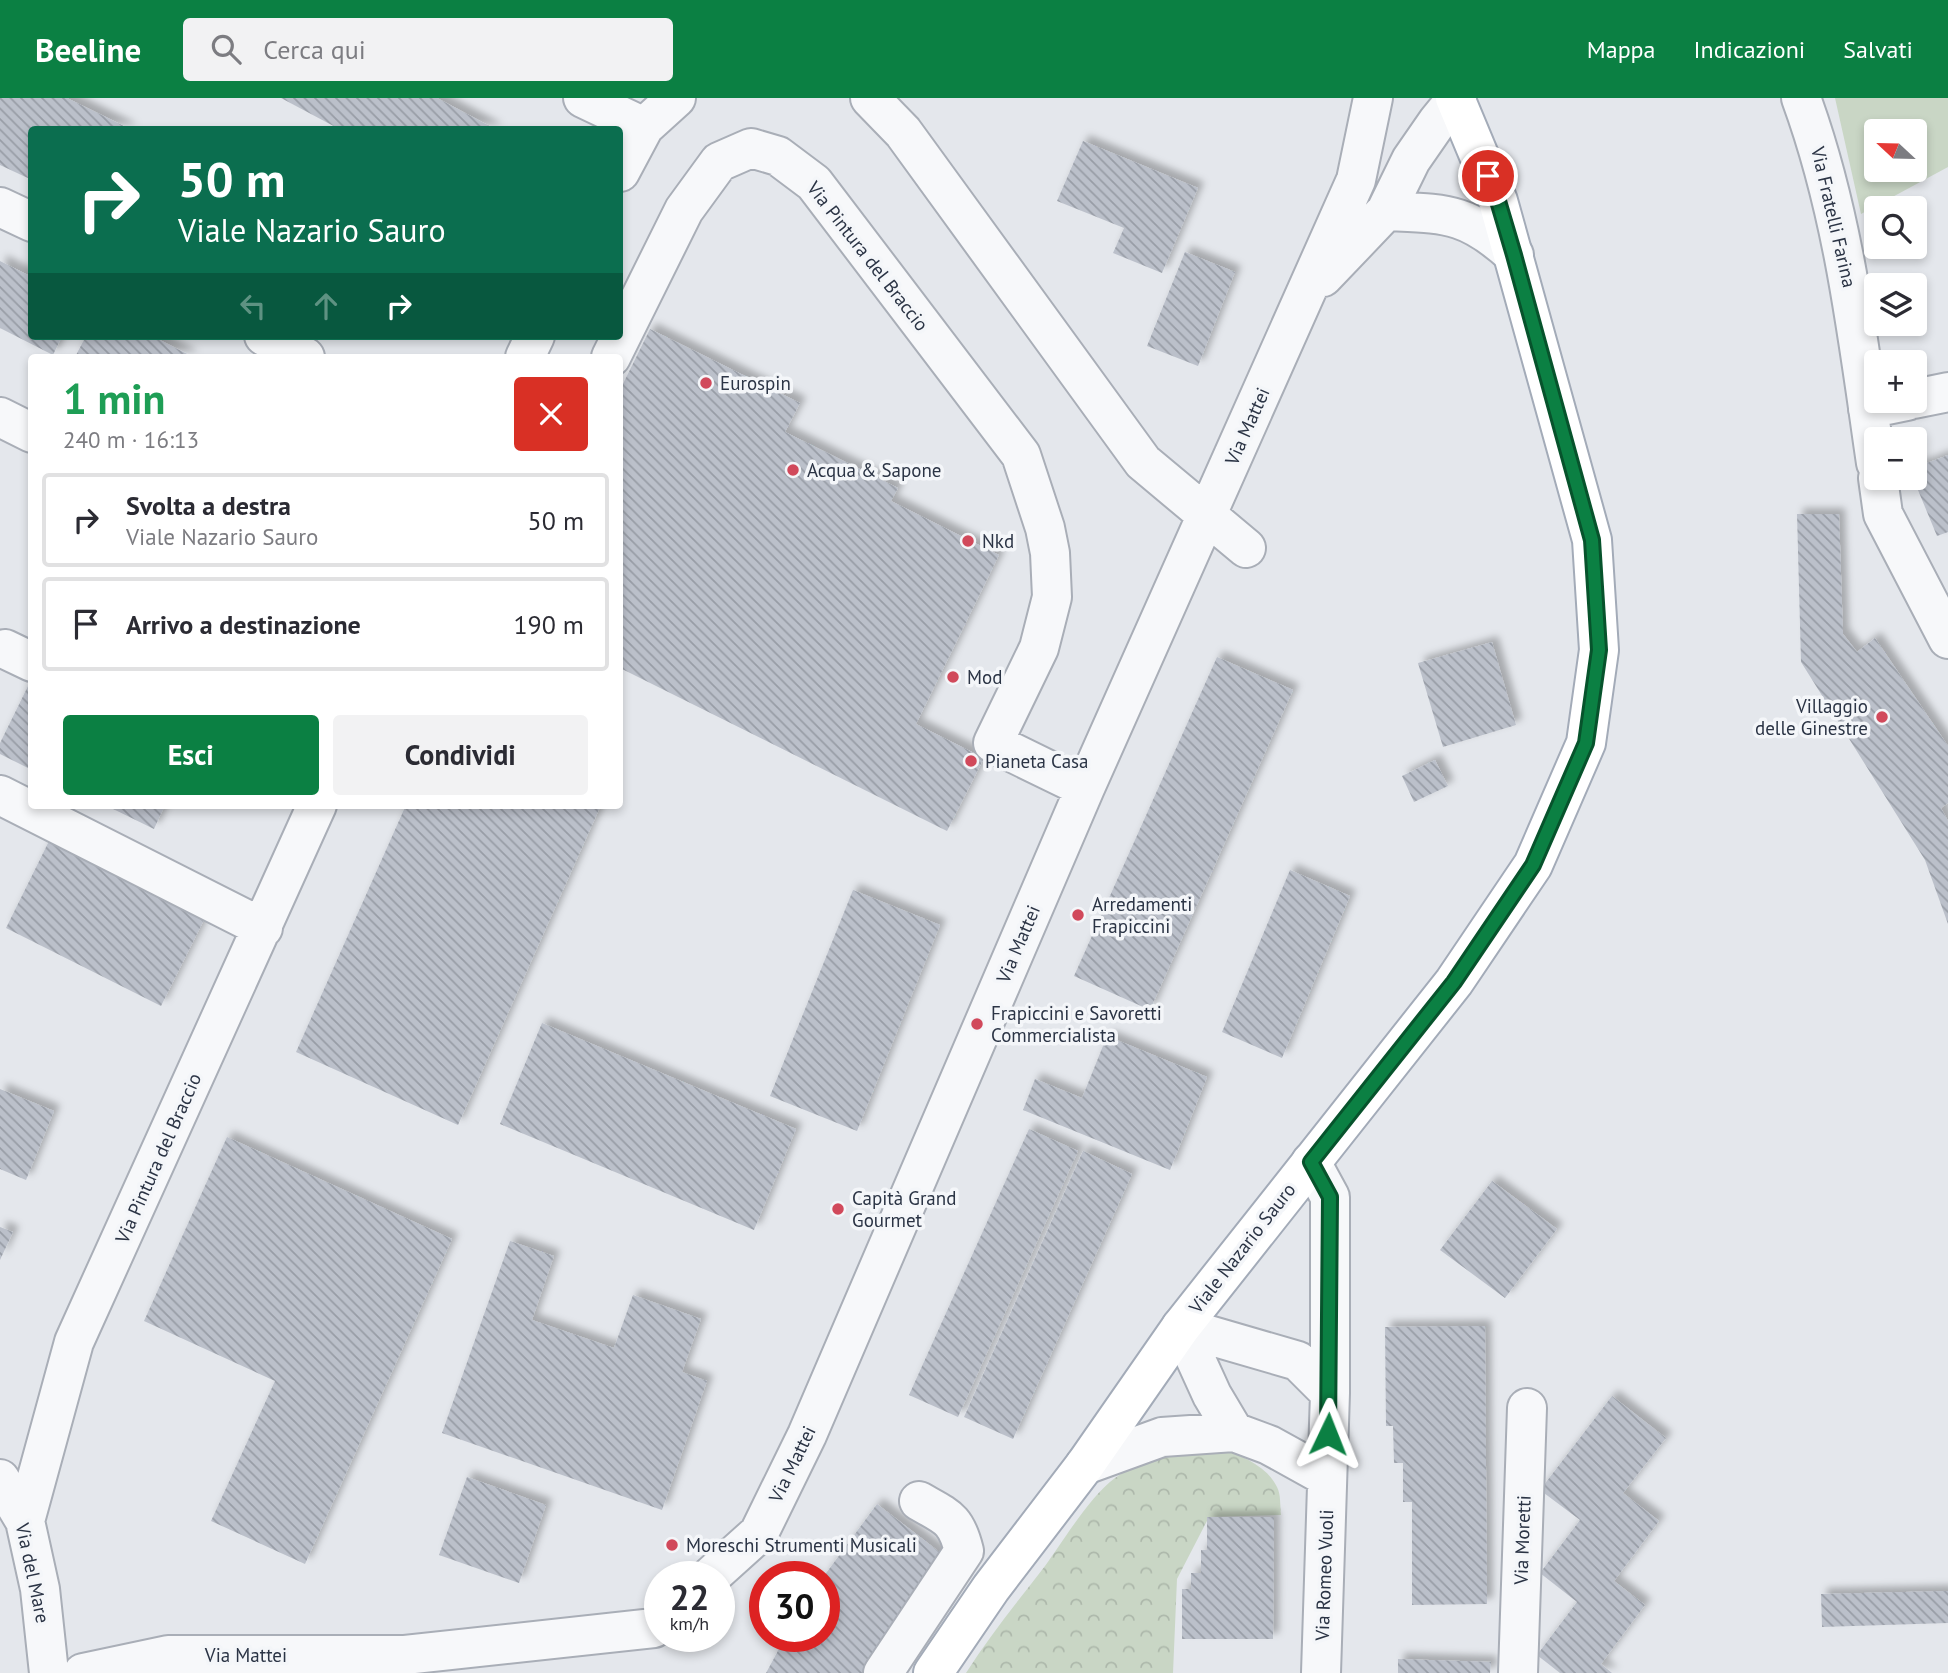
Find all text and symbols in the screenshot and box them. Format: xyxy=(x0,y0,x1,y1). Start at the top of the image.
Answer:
search box xyxy=(183,18,673,81)
text: Beeline xyxy=(35,28,141,71)
icon: search xyxy=(207,30,245,68)
text: Cerca qui xyxy=(263,33,366,66)
text: Mappa xyxy=(1587,34,1656,65)
text: Indicazioni xyxy=(1694,34,1805,65)
text: Salvati xyxy=(1843,34,1913,65)
north arrow xyxy=(1864,119,1927,182)
map controls xyxy=(1864,119,1927,490)
street label: Via Fratelli Farina xyxy=(1806,143,1862,290)
pin xyxy=(1458,146,1518,206)
text: 50 m xyxy=(178,147,285,211)
icon: right xyxy=(63,154,154,245)
icon: arrive xyxy=(1469,157,1507,195)
street label: Via Pintura del Braccio xyxy=(801,175,934,336)
button: search xyxy=(1864,196,1927,259)
text: Viale Nazario Sauro xyxy=(178,209,446,251)
button: layers xyxy=(1864,273,1927,336)
icon: left xyxy=(234,287,272,325)
icon: ahead xyxy=(307,287,345,325)
icon: right xyxy=(380,287,418,325)
button: + xyxy=(1864,350,1927,413)
text: 1 min xyxy=(63,371,165,426)
place label: Eurospin xyxy=(720,371,791,395)
marker: Eurospin xyxy=(698,375,714,391)
button: close xyxy=(514,377,588,451)
street label: Via Mattei xyxy=(1219,384,1275,469)
text: 240 m · 16:13 xyxy=(63,425,199,454)
button: − xyxy=(1864,427,1927,490)
place label: Acqua & Sapone xyxy=(807,458,942,482)
marker: Acqua & Sapone xyxy=(785,462,801,478)
text: Svolta a destra xyxy=(126,489,291,522)
icon: right xyxy=(67,501,105,539)
text: 50 m xyxy=(528,504,584,537)
text: Viale Nazario Sauro xyxy=(126,522,318,551)
place label: Nkd xyxy=(982,529,1014,553)
marker: Nkd xyxy=(960,533,976,549)
icon: arrive xyxy=(67,605,105,643)
text: Arrivo a destinazione xyxy=(126,608,361,641)
text: 190 m xyxy=(513,608,584,641)
place label: Mod xyxy=(967,665,1002,689)
marker: Mod xyxy=(945,669,961,685)
place label: Villaggio delle Ginestre xyxy=(1755,694,1868,740)
marker: Villaggio delle Ginestre xyxy=(1874,709,1890,725)
button: Esci xyxy=(63,715,319,795)
button: Condividi xyxy=(333,715,588,795)
place label: Pianeta Casa xyxy=(985,749,1089,773)
marker: Pianeta Casa xyxy=(963,753,979,769)
place label: Arredamenti Frapiccini xyxy=(1092,892,1192,938)
street label: Via Mattei xyxy=(990,901,1045,987)
marker: Arredamenti Frapiccini xyxy=(1070,907,1086,923)
place label: Frapiccini e Savoretti Commercialista xyxy=(991,1001,1162,1047)
marker: Frapiccini e Savoretti Commercialista xyxy=(969,1016,985,1032)
street label: Via Pintura del Braccio xyxy=(109,1069,206,1248)
street label: Viale Nazario Sauro xyxy=(1183,1178,1300,1319)
place label: Capità Grand Gourmet xyxy=(852,1186,956,1232)
marker: Capità Grand Gourmet xyxy=(830,1201,846,1217)
position arrow xyxy=(1291,1397,1365,1471)
street label: Via Mattei xyxy=(763,1422,821,1507)
street label: Via Moretti xyxy=(1508,1495,1536,1586)
street label: Via Romeo Vuoli xyxy=(1310,1509,1338,1642)
street label: Via del Mare xyxy=(11,1520,55,1625)
place label: Moreschi Strumenti Musicali xyxy=(686,1533,917,1557)
marker: Moreschi Strumenti Musicali xyxy=(664,1537,680,1553)
speed limit sign: 30 xyxy=(749,1561,840,1652)
text: 22 xyxy=(670,1574,709,1620)
text: km/h xyxy=(670,1612,709,1635)
street label: Via Mattei xyxy=(204,1643,287,1667)

